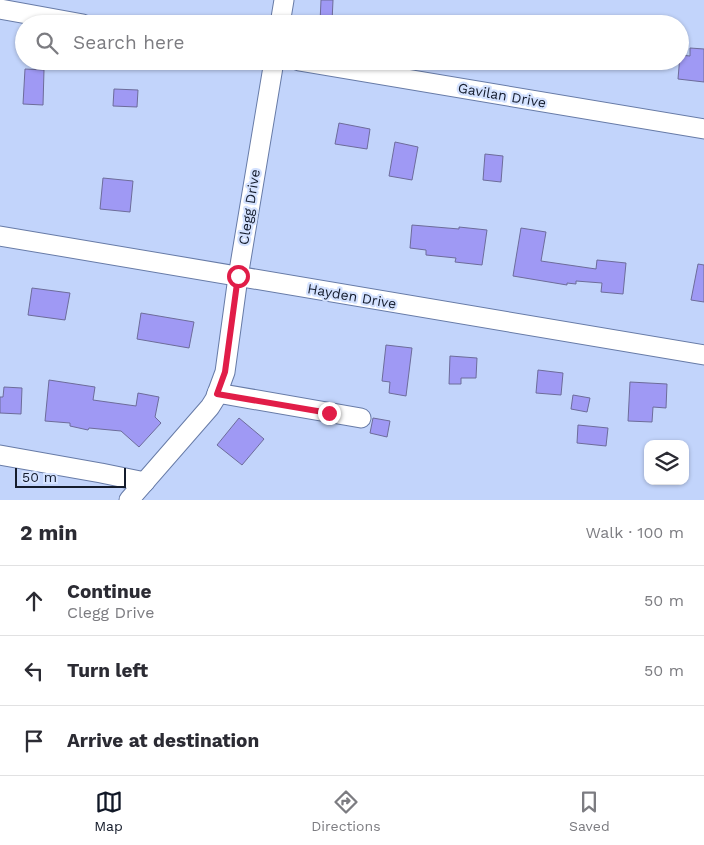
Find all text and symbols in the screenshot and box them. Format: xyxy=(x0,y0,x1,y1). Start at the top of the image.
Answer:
search box xyxy=(15,15,689,70)
icon: search xyxy=(33,29,61,57)
text: Search here xyxy=(73,31,184,54)
street label: Gavilan Drive xyxy=(457,79,547,111)
street label: Clegg Drive xyxy=(235,168,263,246)
route start xyxy=(227,265,250,288)
street label: Hayden Drive xyxy=(306,280,398,312)
route end xyxy=(318,402,341,425)
map controls xyxy=(644,440,689,485)
button: layers xyxy=(644,440,689,485)
scale bar xyxy=(15,465,126,488)
text: 50 m xyxy=(22,469,57,485)
text: 2 min xyxy=(20,520,77,545)
text: Walk · 100 m xyxy=(586,523,684,542)
text: Continue xyxy=(67,580,151,603)
icon: ahead xyxy=(20,587,48,615)
text: 50 m xyxy=(644,591,684,610)
text: Clegg Drive xyxy=(67,603,154,622)
icon: left xyxy=(20,657,48,685)
text: Turn left xyxy=(67,659,148,682)
text: 50 m xyxy=(644,661,684,680)
icon: arrive xyxy=(20,727,48,755)
text: Arrive at destination xyxy=(67,729,259,752)
tab: Map xyxy=(94,788,123,834)
tab: Directions xyxy=(311,788,381,834)
tab: Saved xyxy=(569,788,610,834)

